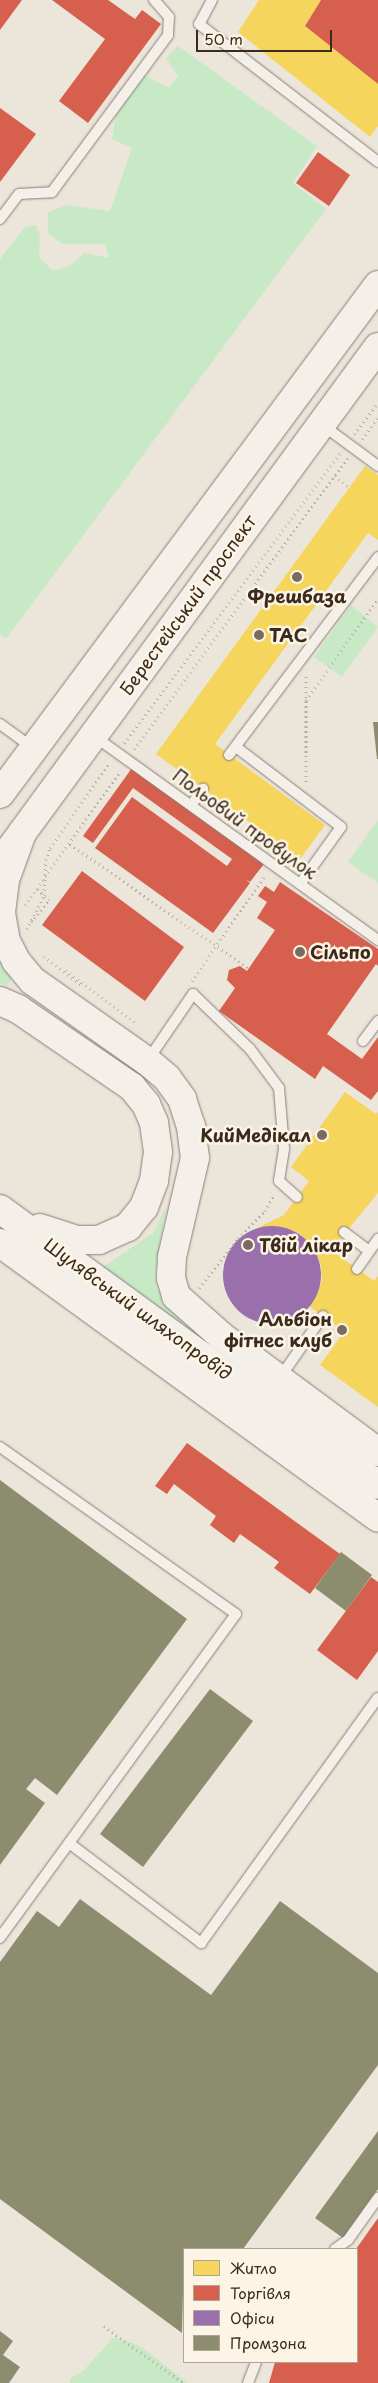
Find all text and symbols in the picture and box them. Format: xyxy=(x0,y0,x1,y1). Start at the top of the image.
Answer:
scale bar xyxy=(198,20,334,52)
text: 50 m xyxy=(204,27,243,50)
street label: Берестейський проспект xyxy=(115,511,261,699)
marker: Фрешбаза xyxy=(291,571,303,583)
place label: Фрешбаза xyxy=(248,585,346,607)
place label: ТАС xyxy=(269,624,307,646)
marker: ТАС xyxy=(253,629,265,641)
street label: Польовий провулок xyxy=(169,765,321,883)
place label: Сільпо xyxy=(310,941,371,963)
marker: Сільпо xyxy=(294,946,306,958)
place label: КийМедікал xyxy=(200,1124,311,1146)
marker: КийМедікал xyxy=(315,1128,329,1142)
street label: Шулявський шляхопровід xyxy=(40,1234,236,1384)
place label: Твій лікар xyxy=(259,1234,353,1256)
marker: Твій лікар xyxy=(241,1238,255,1252)
place label: Альбіон фітнес клуб xyxy=(223,1309,332,1352)
marker: Альбіон фітнес клуб xyxy=(336,1324,348,1336)
legend xyxy=(183,2248,358,2363)
text: Житло xyxy=(230,2256,277,2279)
text: Торгівля xyxy=(230,2281,291,2304)
text: Офіси xyxy=(230,2306,275,2329)
text: Промзона xyxy=(230,2331,306,2354)

